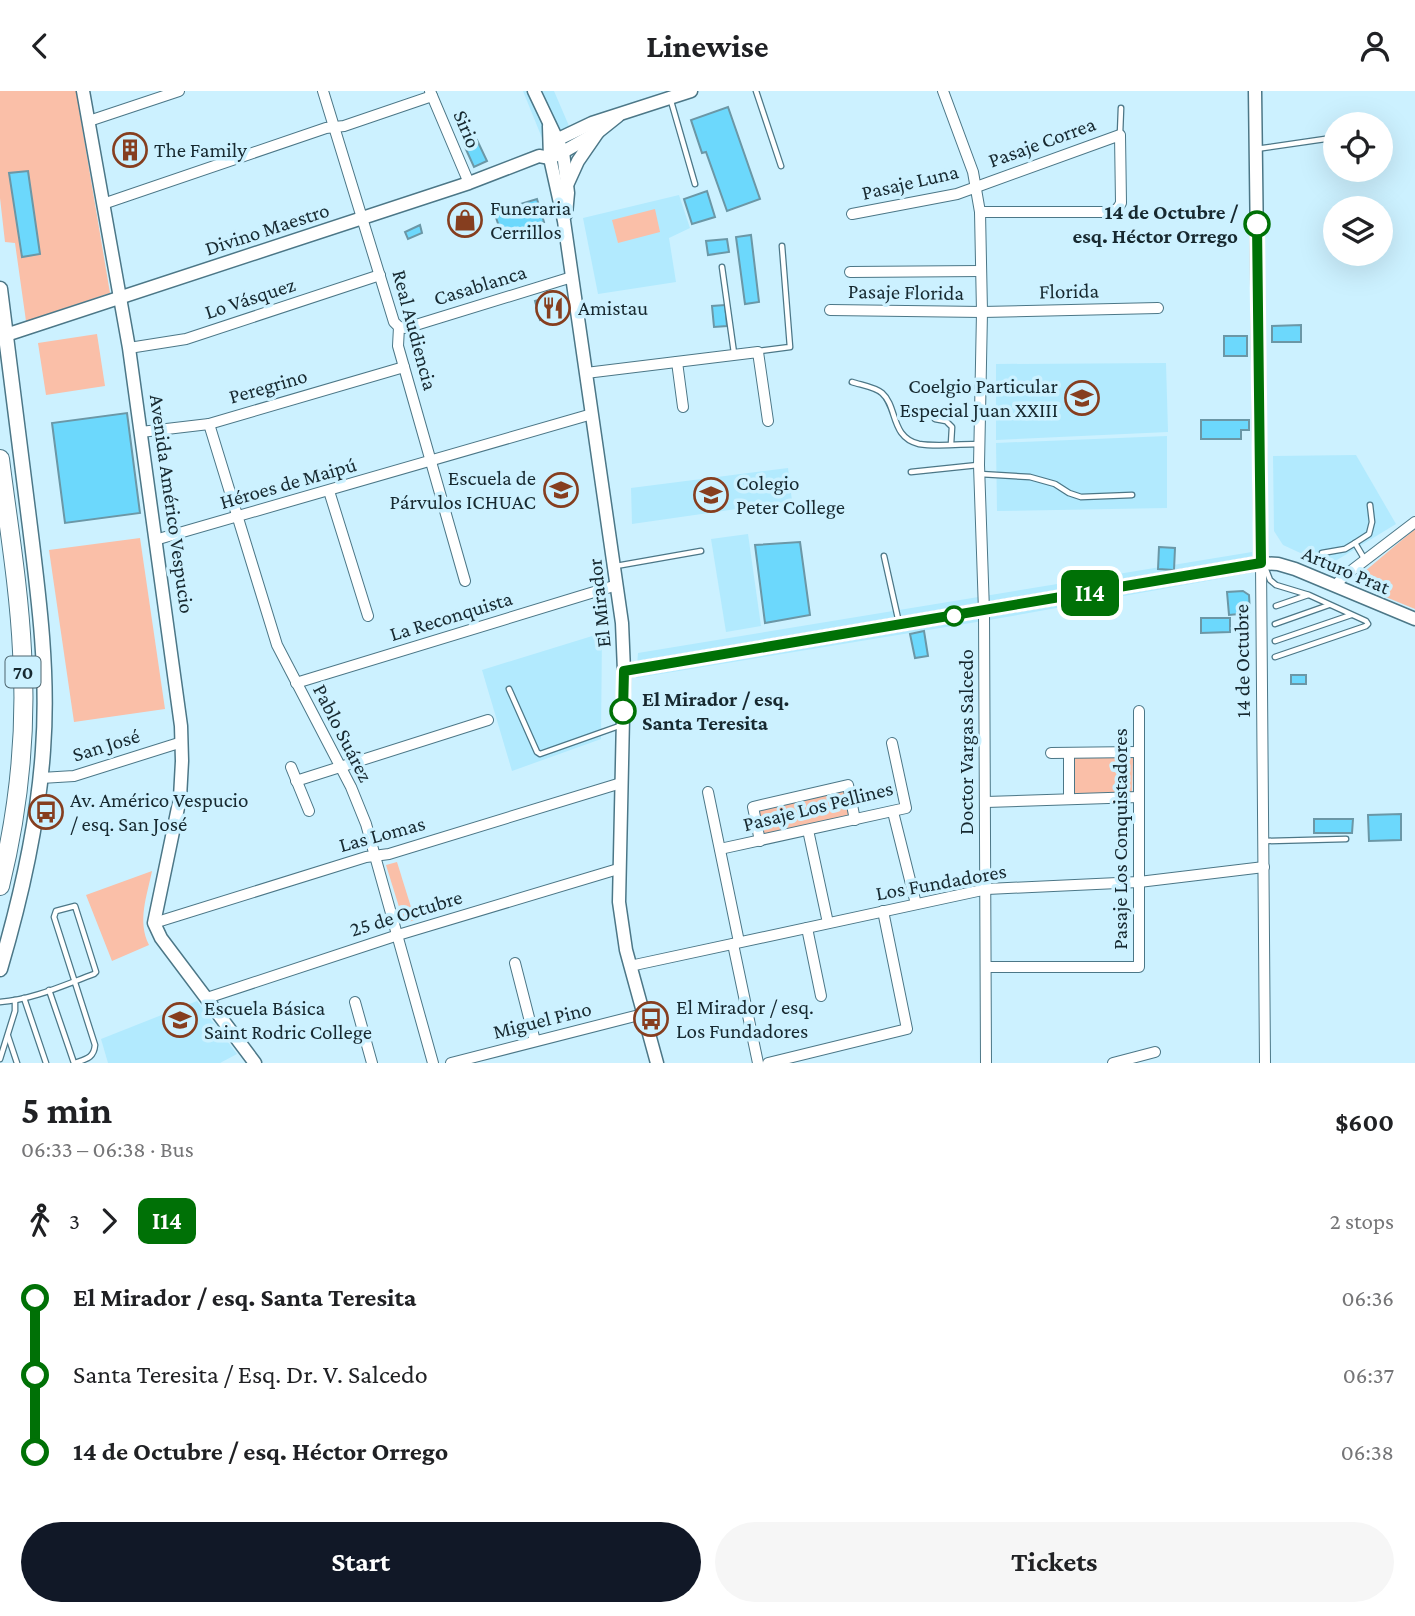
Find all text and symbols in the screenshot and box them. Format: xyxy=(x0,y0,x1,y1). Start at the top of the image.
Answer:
icon: back xyxy=(21,27,59,65)
icon: person xyxy=(1356,27,1394,65)
text: Linewise xyxy=(646,28,769,64)
street label: Sirio xyxy=(448,106,486,152)
street label: Pasaje Correa xyxy=(985,111,1099,172)
map controls xyxy=(1323,112,1393,266)
button: locate xyxy=(1323,112,1393,182)
building icon: The Family xyxy=(111,131,149,169)
place label: The Family xyxy=(154,138,247,162)
street label: Pasaje Luna xyxy=(859,159,961,205)
place label: Funeraria Cerrillos xyxy=(490,196,571,244)
button: layers xyxy=(1323,196,1393,266)
street label: Divino Maestro xyxy=(202,198,332,260)
place label: 14 de Octubre / esq. Héctor Orrego xyxy=(1072,200,1238,248)
shop icon: Funeraria Cerrillos xyxy=(446,201,484,239)
marker: 14 de Octubre / esq. Héctor Orrego xyxy=(1244,211,1270,237)
street label: Casablanca xyxy=(431,259,530,310)
street label: Real Audiencia xyxy=(387,267,443,393)
street label: Lo Vásquez xyxy=(202,272,298,324)
street label: Florida xyxy=(1039,278,1100,304)
street label: Pasaje Florida xyxy=(848,279,965,305)
restaurant icon: Amistau xyxy=(534,289,572,327)
place label: Amistau xyxy=(578,296,648,320)
street label: Peregrino xyxy=(226,363,310,409)
place label: Coelgio Particular Especial Juan XXIII xyxy=(899,374,1059,422)
school or university icon: Coelgio Particular Especial Juan XXIII xyxy=(1063,379,1101,417)
street label: Avenida Américo Vespucio xyxy=(145,393,199,615)
street label: Héroes de Maipú xyxy=(217,452,359,514)
place label: Escuela de Párvulos ICHUAC xyxy=(390,466,536,514)
school or university icon: Escuela de Párvulos ICHUAC xyxy=(542,471,580,509)
place label: Colegio Peter College xyxy=(736,471,845,519)
school or university icon: Colegio Peter College xyxy=(692,476,730,514)
street label: Arturo Prat xyxy=(1298,541,1395,600)
street label: El Mirador xyxy=(582,557,616,649)
line badge: I14 xyxy=(1050,570,1130,616)
text: I14 xyxy=(1075,579,1105,606)
street label: La Reconquista xyxy=(387,586,516,646)
street label: 14 de Octubre xyxy=(1229,604,1255,718)
unlabelled marker xyxy=(944,606,964,626)
street label: Doctor Vargas Salcedo xyxy=(954,649,978,835)
road number: 70 xyxy=(5,657,40,687)
street label: Pablo Suárez xyxy=(308,680,378,786)
place label: El Mirador / esq. Santa Teresita xyxy=(642,687,789,735)
marker: El Mirador / esq. Santa Teresita xyxy=(610,698,636,724)
street label: San José xyxy=(70,723,142,767)
street label: Pasaje Los Conquistadores xyxy=(1108,728,1132,950)
street label: Pasaje Los Pellines xyxy=(740,776,896,836)
place label: Av. Américo Vespucio / esq. San José xyxy=(70,788,249,836)
bus stop icon: Av. Américo Vespucio / esq. San José xyxy=(27,793,65,831)
street label: Las Lomas xyxy=(336,811,428,857)
street label: Los Fundadores xyxy=(874,859,1008,905)
street label: 25 de Octubre xyxy=(347,885,465,941)
place label: El Mirador / esq. Los Fundadores xyxy=(676,995,814,1043)
place label: Escuela Básica Saint Rodric College xyxy=(204,996,372,1044)
street label: Miguel Pino xyxy=(490,996,594,1044)
bus stop icon: El Mirador / esq. Los Fundadores xyxy=(632,1000,670,1038)
school or university icon: Escuela Básica Saint Rodric College xyxy=(161,1001,199,1039)
text: 5 min xyxy=(21,1089,112,1131)
text: $600 xyxy=(1335,1108,1394,1137)
text: 06:33 – 06:38 · Bus xyxy=(21,1136,194,1162)
icon: walk xyxy=(21,1202,59,1240)
icon: forward xyxy=(90,1202,128,1240)
text: I14 xyxy=(152,1207,182,1234)
text: 3 xyxy=(69,1208,80,1234)
text: 2 stops xyxy=(1330,1208,1394,1234)
text: El Mirador / esq. Santa Teresita xyxy=(73,1283,417,1312)
text: 06:36 xyxy=(1341,1285,1394,1311)
text: Santa Teresita / Esq. Dr. V. Salcedo xyxy=(73,1360,428,1389)
text: 06:37 xyxy=(1343,1362,1394,1388)
text: 14 de Octubre / esq. Héctor Orrego xyxy=(73,1437,448,1466)
text: 06:38 xyxy=(1341,1439,1394,1465)
button: Start xyxy=(21,1522,701,1602)
button: Tickets xyxy=(715,1522,1394,1602)

